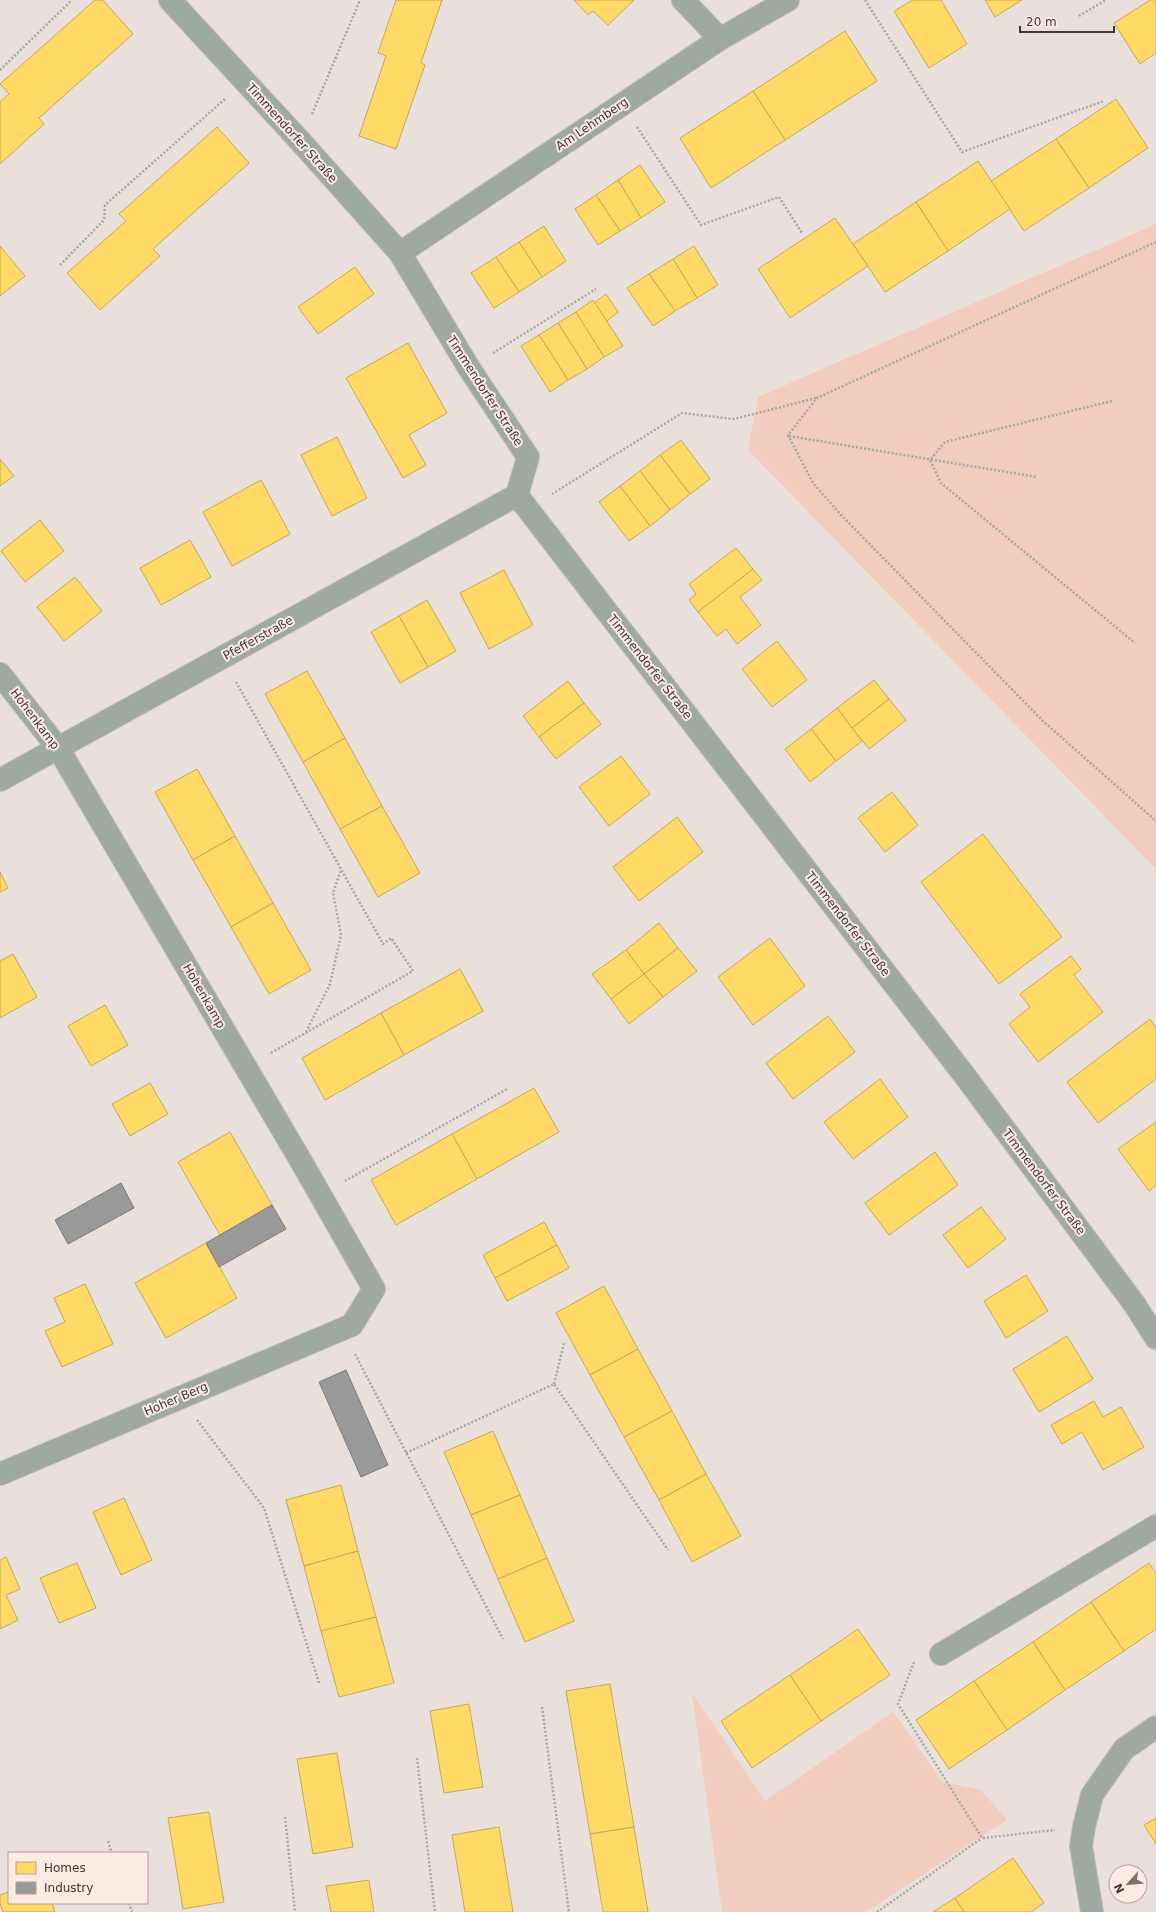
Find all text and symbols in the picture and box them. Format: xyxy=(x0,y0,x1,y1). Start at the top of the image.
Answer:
scale bar xyxy=(1020,8,1114,34)
text: 20 m xyxy=(1026,15,1057,29)
street label: Timmendorfer Straße xyxy=(243,80,340,185)
street label: Am Lehmberg xyxy=(553,95,631,153)
street label: Timmendorfer Straße xyxy=(444,332,526,449)
street label: Timmendorfer Straße xyxy=(604,611,695,722)
street label: Pfefferstraße xyxy=(221,613,295,663)
street label: Hohenkamp xyxy=(8,686,62,752)
street label: Timmendorfer Straße xyxy=(802,868,893,979)
street label: Hohenkamp xyxy=(180,961,228,1031)
street label: Timmendorfer Straße xyxy=(999,1126,1088,1238)
street label: Hoher Berg xyxy=(142,1379,210,1419)
legend xyxy=(8,1852,148,1904)
text: Homes xyxy=(44,1861,86,1875)
north arrow xyxy=(1108,1864,1148,1904)
text: Industry xyxy=(44,1881,93,1895)
text: N xyxy=(1112,1881,1127,1895)

